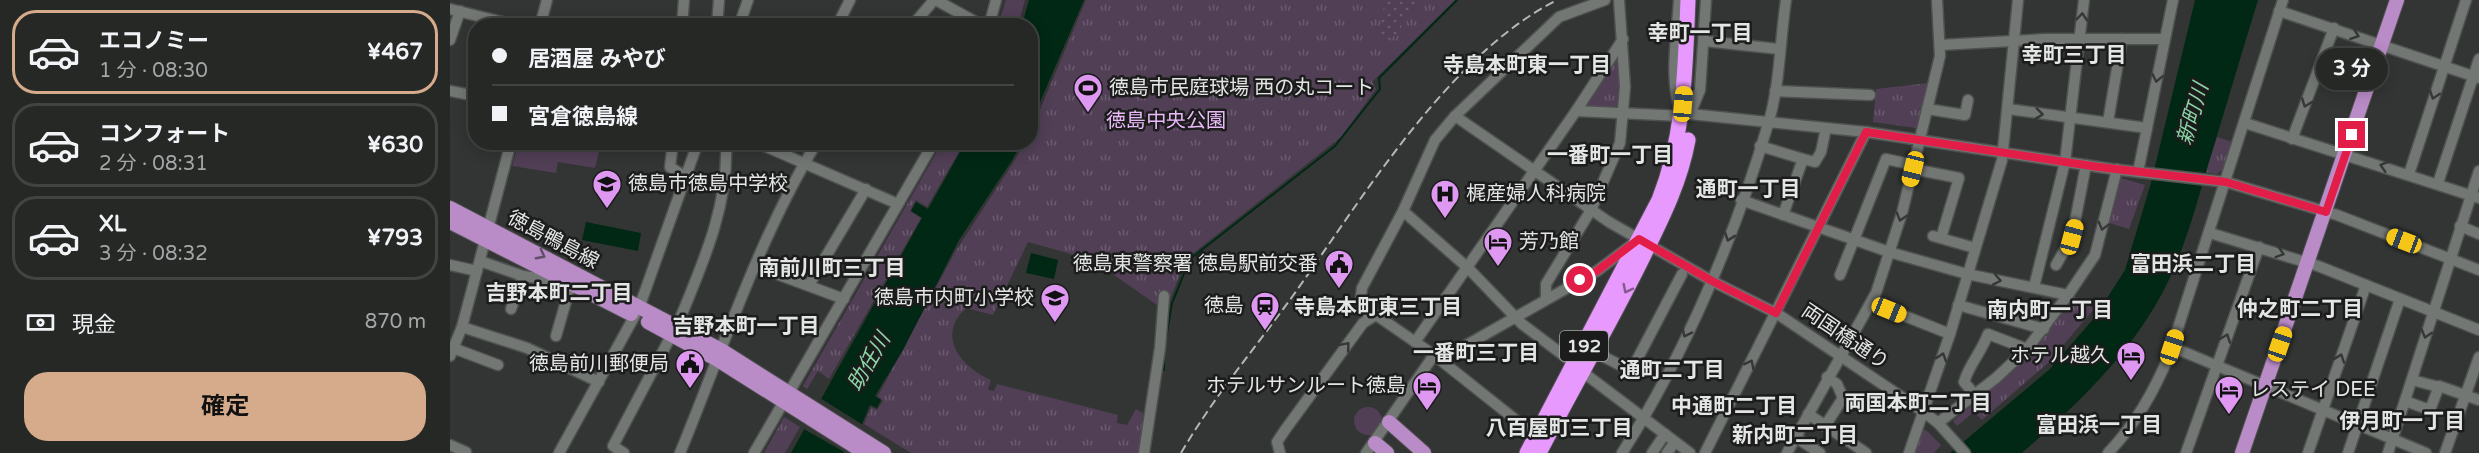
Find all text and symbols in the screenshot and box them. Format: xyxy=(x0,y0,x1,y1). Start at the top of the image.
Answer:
one-way arrow xyxy=(2075,13,2088,22)
district label: 幸町一丁目 xyxy=(1648,21,1753,46)
icon: car xyxy=(27,25,81,79)
text: エコノミー xyxy=(99,28,209,54)
one-way arrow xyxy=(2349,28,2360,41)
text: ¥467 xyxy=(367,39,423,65)
district label: 幸町三丁目 xyxy=(2022,43,2127,68)
text: 居酒屋 みやび xyxy=(528,46,666,72)
callout: 3 分 xyxy=(2316,48,2388,90)
district label: 寺島本町東一丁目 xyxy=(1443,53,1611,78)
text: 3 分 xyxy=(2333,57,2371,81)
text: 1 分 · 08:30 xyxy=(99,59,208,83)
sports icon: 徳島市民庭球場 西の丸コート xyxy=(1072,72,1104,114)
one-way arrow xyxy=(2151,73,2164,83)
place label: 徳島市民庭球場 西の丸コート xyxy=(1109,76,1374,100)
water label: 新町川 xyxy=(2172,78,2214,148)
car xyxy=(1672,85,1694,123)
one-way arrow xyxy=(2429,89,2441,100)
one-way arrow xyxy=(2300,97,2313,107)
text: 宮倉徳島線 xyxy=(528,104,638,130)
one-way arrow xyxy=(2035,107,2044,120)
park label: 徳島中央公園 xyxy=(1106,109,1226,133)
icon: car xyxy=(27,118,81,172)
text: コンフォート xyxy=(99,121,230,147)
route end xyxy=(2338,121,2365,148)
text: ¥630 xyxy=(367,132,423,158)
district label: 一番町一丁目 xyxy=(1547,143,1673,168)
car xyxy=(1900,149,1926,189)
text: 2 分 · 08:31 xyxy=(99,152,208,176)
one-way arrow xyxy=(2379,161,2389,173)
school or university icon: 徳島市徳島中学校 xyxy=(591,168,623,210)
place label: 徳島市徳島中学校 xyxy=(628,172,788,196)
district label: 通町一丁目 xyxy=(1696,177,1801,202)
hospital icon: 梶産婦人科病院 xyxy=(1429,178,1461,220)
place label: 梶産婦人科病院 xyxy=(1466,182,1606,206)
street label: 徳島鴨島線 xyxy=(503,206,603,274)
icon: car xyxy=(27,211,81,265)
text: XL xyxy=(99,211,126,237)
one-way arrow xyxy=(1896,211,1908,222)
car xyxy=(2059,217,2085,257)
one-way arrow xyxy=(2097,221,2110,231)
text: ¥793 xyxy=(367,225,423,251)
hotel icon: 芳乃館 xyxy=(1482,226,1514,268)
car xyxy=(2384,226,2424,256)
place label: 芳乃館 xyxy=(1519,230,1579,254)
one-way arrow xyxy=(1723,231,1736,241)
text: 3 分 · 08:32 xyxy=(99,242,208,266)
one-way arrow xyxy=(2274,246,2284,258)
one-way arrow xyxy=(534,248,545,260)
public building icon: 徳島東警察署 徳島駅前交番 xyxy=(1323,248,1355,290)
place label: 徳島東警察署 徳島駅前交番 xyxy=(1073,252,1318,276)
district label: 富田浜二丁目 xyxy=(2130,252,2256,277)
district label: 南前川町三丁目 xyxy=(759,256,906,281)
route start xyxy=(1566,266,1593,293)
one-way arrow xyxy=(1992,273,2002,286)
district label: 吉野本町二丁目 xyxy=(486,281,633,306)
school or university icon: 徳島市内町小学校 xyxy=(1039,282,1071,324)
one-way arrow xyxy=(1622,283,1634,294)
place label: 徳島市内町小学校 xyxy=(874,286,1034,310)
station icon: 徳島 xyxy=(1249,290,1281,332)
place label: 徳島 xyxy=(1204,294,1244,318)
district label: 寺島本町東三丁目 xyxy=(1294,295,1462,320)
car xyxy=(1869,295,1909,325)
district label: 仲之町二丁目 xyxy=(2237,297,2363,322)
district label: 南内町一丁目 xyxy=(1987,298,2113,323)
street label: 両国橋通り xyxy=(1797,299,1893,375)
icon: cash xyxy=(24,306,57,339)
text: 870 m xyxy=(365,310,426,334)
text: 現金 xyxy=(72,312,116,338)
district label: 吉野本町一丁目 xyxy=(673,314,820,339)
car xyxy=(2266,324,2294,364)
water label: 助任川 xyxy=(842,327,897,396)
one-way arrow xyxy=(1682,327,1693,338)
car xyxy=(2158,327,2186,367)
one-way arrow xyxy=(2421,328,2433,339)
road number: 192 xyxy=(1560,331,1608,361)
one-way arrow xyxy=(2218,333,2231,344)
hotel icon: ホテル越久 xyxy=(2115,340,2147,382)
district label: 一番町三丁目 xyxy=(1413,341,1539,366)
one-way arrow xyxy=(1339,342,1350,353)
place label: ホテル越久 xyxy=(2010,344,2110,368)
public building icon: 徳島前川郵便局 xyxy=(674,348,706,390)
place label: 徳島前川郵便局 xyxy=(529,352,669,376)
one-way arrow xyxy=(1935,352,1947,363)
one-way arrow xyxy=(2333,353,2346,364)
district label: 通町二丁目 xyxy=(1620,358,1725,383)
one-way arrow xyxy=(1743,359,1755,370)
hotel icon: ホテルサンルート徳島 xyxy=(1411,370,1443,412)
button: 確定 xyxy=(24,372,426,441)
place label: ホテルサンルート徳島 xyxy=(1206,374,1406,398)
hotel icon: レステイ DEE xyxy=(2213,374,2245,416)
place label: レステイ DEE xyxy=(2250,378,2376,402)
district label: 両国本町二丁目 xyxy=(1845,391,1992,416)
district label: 中通町二丁目 xyxy=(1671,394,1797,419)
district label: 伊月町一丁目 xyxy=(2339,409,2465,434)
district label: 富田浜一丁目 xyxy=(2036,413,2162,438)
district label: 八百屋町三丁目 xyxy=(1486,416,1633,441)
district label: 新内町二丁目 xyxy=(1732,423,1858,448)

